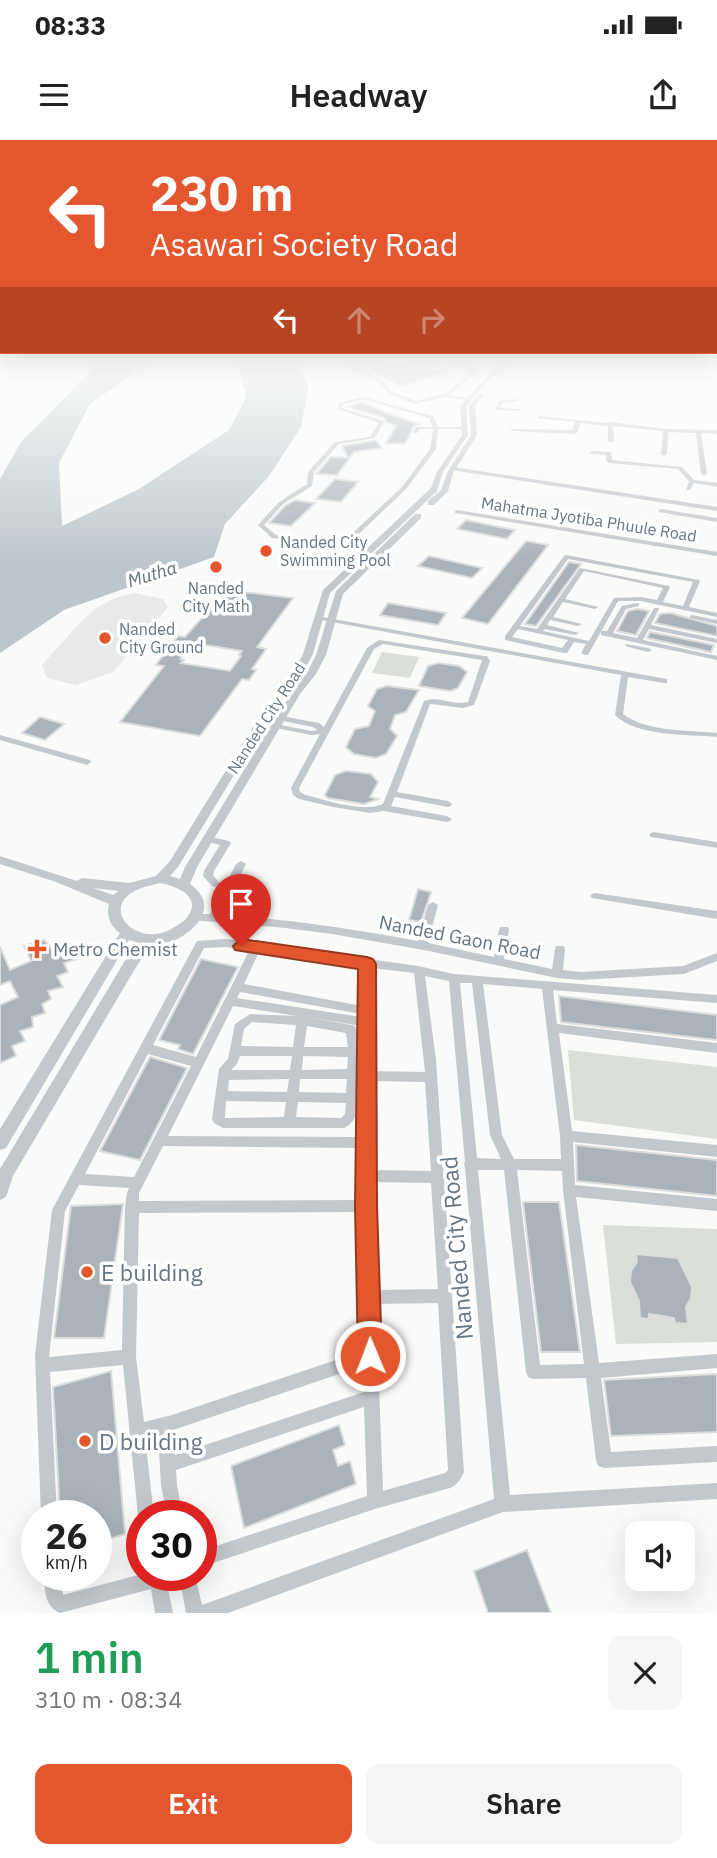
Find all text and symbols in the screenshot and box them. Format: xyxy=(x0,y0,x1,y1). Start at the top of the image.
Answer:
text: 08:33 xyxy=(35,8,106,42)
text: Headway xyxy=(289,74,428,116)
icon: menu xyxy=(35,76,73,114)
icon: share xyxy=(644,76,682,114)
text: 230 m xyxy=(150,161,294,224)
icon: left xyxy=(35,168,126,259)
text: Asawari Society Road xyxy=(150,223,458,265)
icon: left xyxy=(267,301,305,339)
icon: ahead xyxy=(340,301,378,339)
icon: right xyxy=(413,301,451,339)
street label: Mahatma Jyotiba Phuule Road xyxy=(480,492,698,546)
place label: Nanded City Swimming Pool xyxy=(280,532,390,570)
marker: Nanded City Swimming Pool xyxy=(258,543,274,559)
water label: Mutha xyxy=(124,556,180,592)
marker: Nanded City Math xyxy=(208,559,224,575)
place label: Nanded City Math xyxy=(182,578,250,616)
place label: Nanded City Ground xyxy=(119,619,204,657)
marker: Nanded City Ground xyxy=(97,630,113,646)
street label: Nanded City Road xyxy=(223,659,309,777)
pin xyxy=(211,874,271,946)
icon: arrive xyxy=(222,885,260,923)
street label: Nanded Gaon Road xyxy=(377,910,543,964)
place label: Metro Chemist xyxy=(53,937,178,961)
marker: Metro Chemist xyxy=(27,939,47,959)
street label: Nanded City Road xyxy=(433,1155,479,1341)
place label: E building xyxy=(101,1257,203,1287)
marker: E building xyxy=(79,1264,95,1280)
position arrow xyxy=(333,1319,407,1393)
place label: D building xyxy=(99,1426,203,1456)
marker: D building xyxy=(77,1433,93,1449)
speed limit sign: 30 xyxy=(126,1500,217,1591)
text: 26 xyxy=(45,1513,88,1559)
map controls xyxy=(625,1521,695,1591)
button: sound xyxy=(625,1521,695,1591)
text: km/h xyxy=(45,1551,88,1574)
text: 1 min xyxy=(35,1630,144,1685)
button: close xyxy=(608,1636,682,1710)
text: 310 m · 08:34 xyxy=(35,1684,182,1714)
button: Exit xyxy=(35,1764,352,1844)
button: Share xyxy=(366,1764,682,1844)

